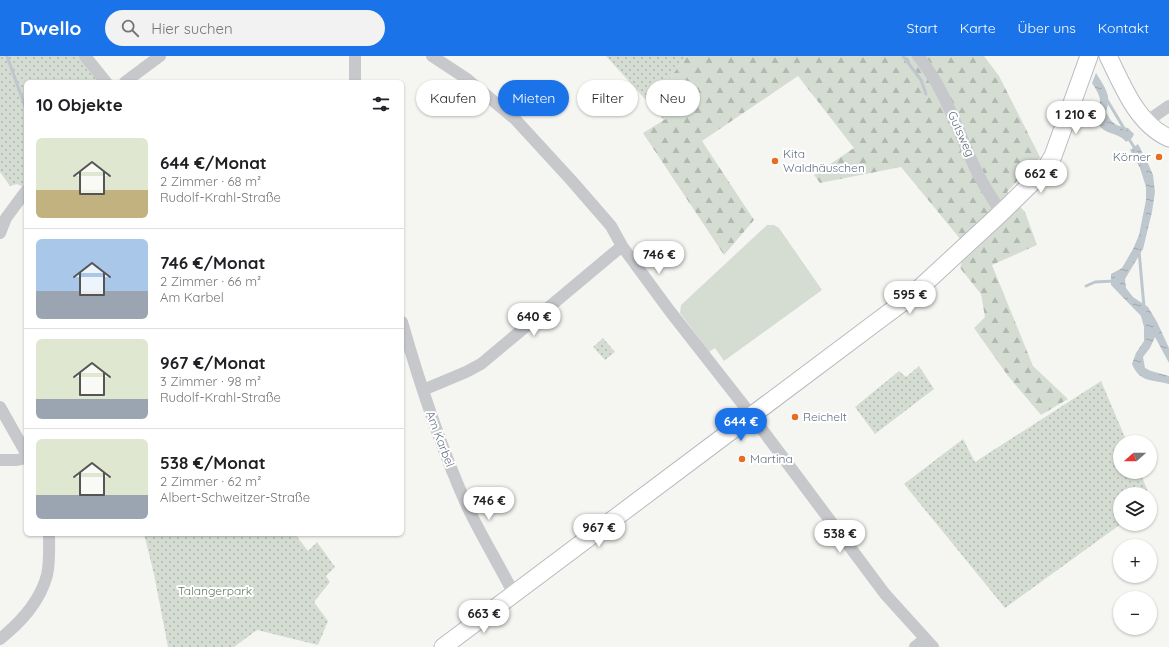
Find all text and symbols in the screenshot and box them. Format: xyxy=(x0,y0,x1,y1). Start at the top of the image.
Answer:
search box xyxy=(105,10,385,46)
text: Dwello xyxy=(20,16,81,40)
icon: search xyxy=(119,17,141,39)
text: Hier suchen xyxy=(151,19,233,38)
text: Start xyxy=(906,19,938,37)
text: Karte xyxy=(960,19,996,37)
text: Über uns xyxy=(1018,19,1076,37)
text: Kontakt xyxy=(1098,19,1149,37)
chip: Kaufen xyxy=(416,80,490,116)
chip: Mieten xyxy=(498,80,569,116)
chip: Filter xyxy=(577,80,638,116)
chip: Neu xyxy=(646,80,700,116)
icon: filters xyxy=(370,93,392,115)
text: 10 Objekte xyxy=(36,94,123,115)
pin: 1 210 € xyxy=(1039,101,1113,135)
text: 1 210 € xyxy=(1056,106,1096,122)
street label: Gutsweg xyxy=(945,109,978,159)
place label: Kita Waldhäuschen xyxy=(783,146,865,175)
place label: Körner xyxy=(1113,149,1151,164)
text: 644 €/Monat xyxy=(160,152,267,173)
marker: Körner xyxy=(1154,152,1164,162)
icon: home xyxy=(68,154,116,202)
marker: Kita Waldhäuschen xyxy=(770,156,780,166)
pin: 662 € xyxy=(1013,160,1069,194)
text: 662 € xyxy=(1024,165,1058,181)
text: 2 Zimmer · 68 m² xyxy=(160,173,261,189)
text: Rudolf-Krahl-Straße xyxy=(160,189,281,205)
pin: 746 € xyxy=(631,241,687,275)
text: 746 € xyxy=(642,246,676,262)
text: 746 €/Monat xyxy=(160,252,265,273)
icon: home xyxy=(68,255,116,303)
text: 2 Zimmer · 66 m² xyxy=(160,273,261,289)
pin: 595 € xyxy=(882,281,938,315)
text: 595 € xyxy=(893,286,927,302)
text: Am Karbel xyxy=(160,289,224,305)
pin: 640 € xyxy=(506,303,562,337)
text: 640 € xyxy=(517,308,551,324)
text: 967 €/Monat xyxy=(160,352,266,373)
icon: home xyxy=(68,355,116,403)
text: 3 Zimmer · 98 m² xyxy=(160,373,261,389)
text: Rudolf-Krahl-Straße xyxy=(160,389,281,405)
pin: 644 € xyxy=(713,408,769,442)
street label: Am Karbel xyxy=(423,409,458,469)
place label: Reichelt xyxy=(803,409,847,424)
marker: Reichelt xyxy=(790,412,800,422)
text: 644 € xyxy=(724,413,758,429)
north arrow xyxy=(1113,435,1157,479)
map controls xyxy=(1113,435,1157,635)
place label: Martina xyxy=(750,451,793,466)
text: 538 €/Monat xyxy=(160,452,266,473)
marker: Martina xyxy=(737,454,747,464)
icon: home xyxy=(68,455,116,503)
text: 2 Zimmer · 62 m² xyxy=(160,473,261,489)
pin: 746 € xyxy=(461,487,517,521)
button: layers xyxy=(1113,487,1157,531)
text: Albert-Schweitzer-Straße xyxy=(160,489,310,505)
text: 746 € xyxy=(472,492,506,508)
pin: 967 € xyxy=(571,514,627,548)
text: 967 € xyxy=(582,519,616,535)
pin: 538 € xyxy=(812,520,868,554)
text: 538 € xyxy=(823,525,857,541)
button: + xyxy=(1113,539,1157,583)
park label: Talangerpark xyxy=(178,583,252,598)
button: − xyxy=(1113,591,1157,635)
pin: 663 € xyxy=(456,600,512,634)
text: 663 € xyxy=(467,605,501,621)

